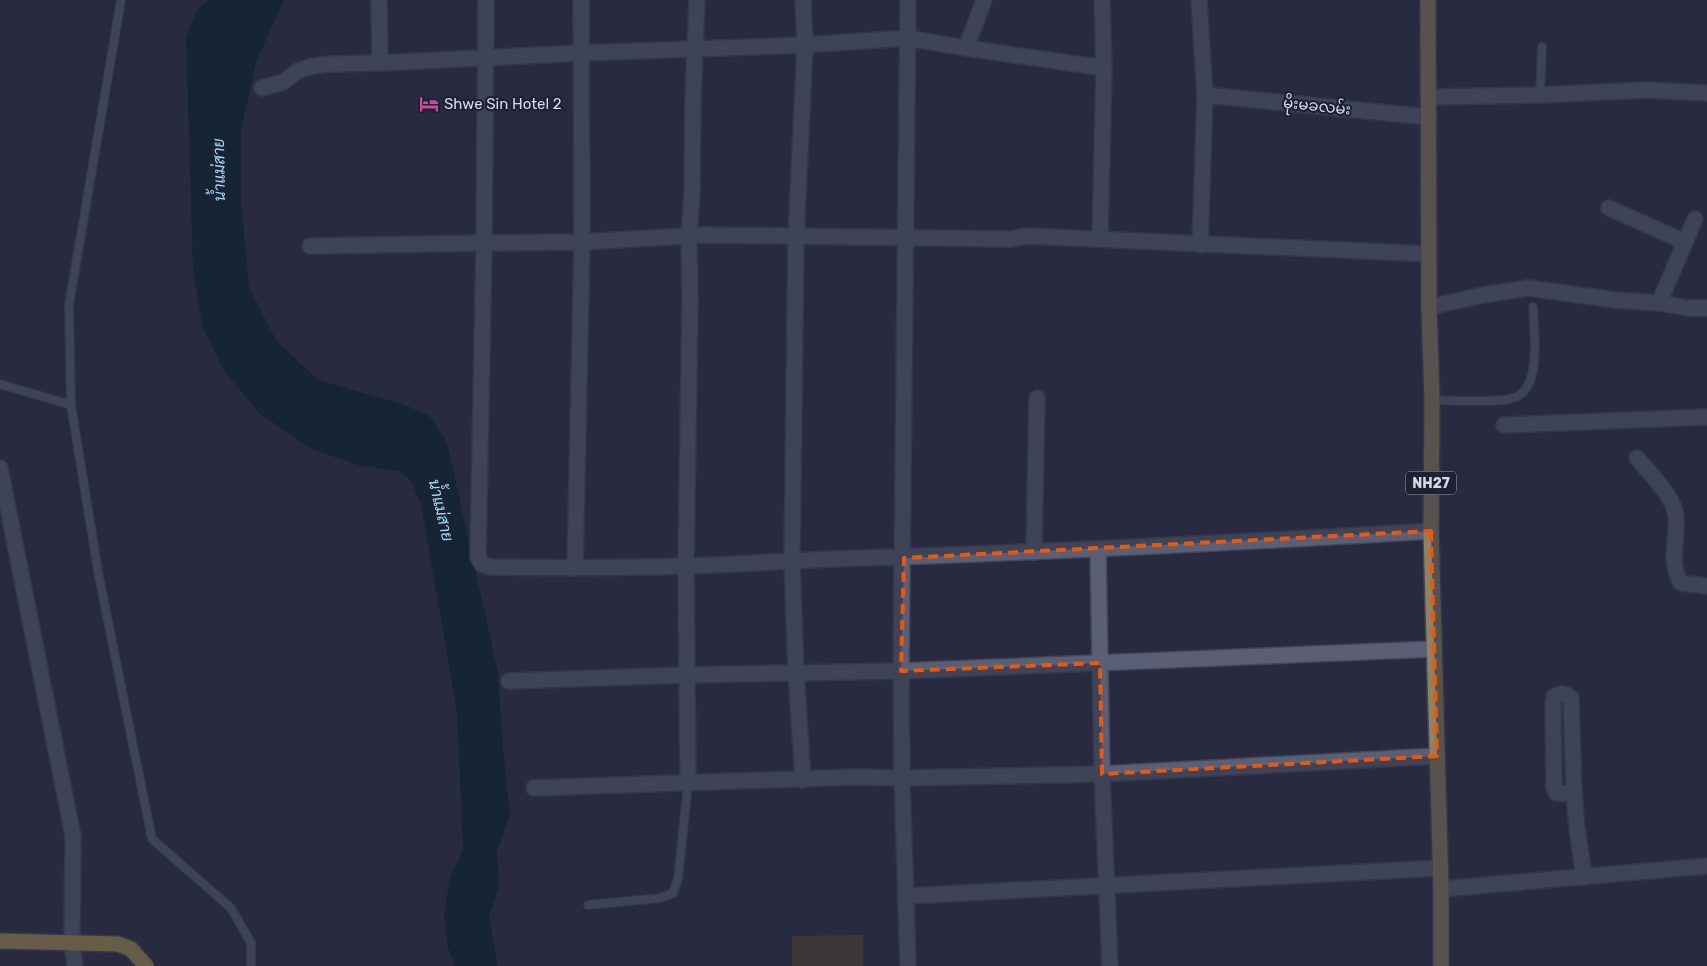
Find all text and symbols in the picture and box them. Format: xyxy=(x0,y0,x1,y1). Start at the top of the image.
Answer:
hotel icon: Shwe Sin Hotel 2 xyxy=(418,93,440,115)
street label: မိုးမခလမ်း xyxy=(1282,93,1352,121)
place label: Shwe Sin Hotel 2 xyxy=(444,95,562,113)
water label: น้ำแม่สาย xyxy=(204,138,229,202)
road number: NH27 xyxy=(1406,472,1456,494)
water label: น้ำแม่สาย xyxy=(425,476,462,543)

